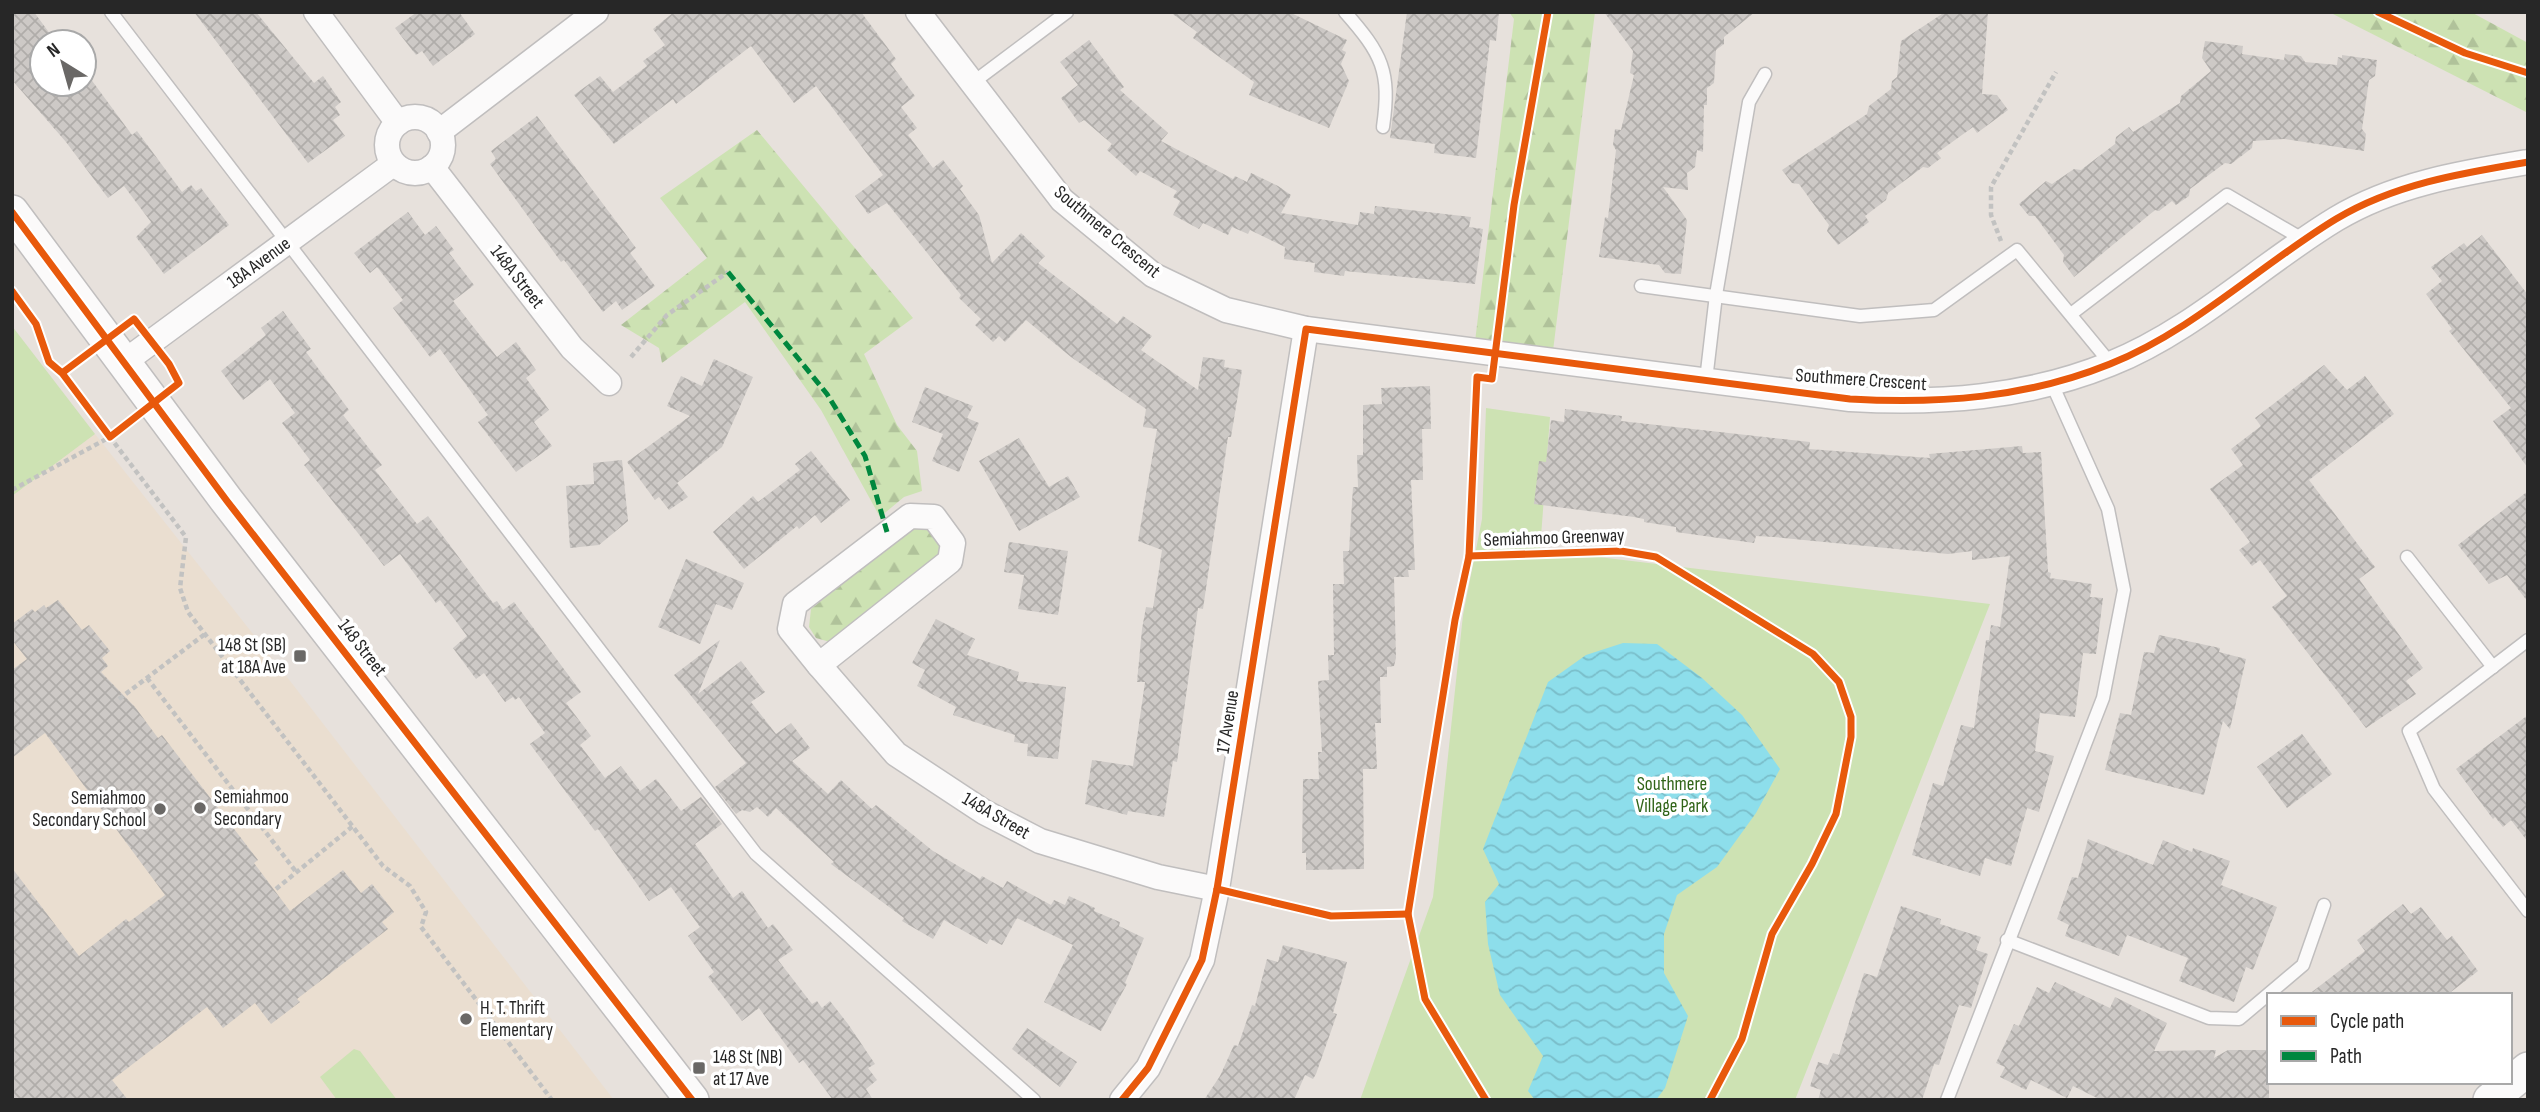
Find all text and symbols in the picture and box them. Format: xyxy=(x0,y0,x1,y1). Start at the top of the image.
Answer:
north arrow xyxy=(28,28,98,98)
text: N xyxy=(43,38,65,63)
street label: Southmere Crescent xyxy=(1049,181,1165,283)
street label: 18A Avenue xyxy=(223,232,295,294)
street label: 148A Street xyxy=(485,241,549,313)
street label: Southmere Crescent xyxy=(1795,364,1928,396)
street label: Semiahmoo Greenway xyxy=(1483,524,1625,552)
street label: 148 Street xyxy=(333,615,392,681)
place label: 148 St (SB) at 18A Ave xyxy=(218,634,286,679)
marker: 148 St (SB) at 18A Ave xyxy=(292,648,308,664)
street label: 17 Avenue xyxy=(1212,689,1244,755)
park label: Southmere Village Park xyxy=(1636,773,1709,818)
place label: Semiahmoo Secondary xyxy=(214,786,289,831)
place label: Semiahmoo Secondary School xyxy=(32,787,146,832)
street label: 148A Street xyxy=(958,787,1034,845)
marker: Semiahmoo Secondary xyxy=(192,800,208,816)
marker: Semiahmoo Secondary School xyxy=(152,801,168,817)
legend xyxy=(2267,993,2512,1084)
place label: H. T. Thrift Elementary xyxy=(480,997,554,1042)
text: Cycle path xyxy=(2330,1009,2404,1034)
marker: H. T. Thrift Elementary xyxy=(458,1011,474,1027)
text: Path xyxy=(2330,1044,2362,1069)
place label: 148 St (NB) at 17 Ave xyxy=(713,1046,782,1091)
marker: 148 St (NB) at 17 Ave xyxy=(691,1060,707,1076)

